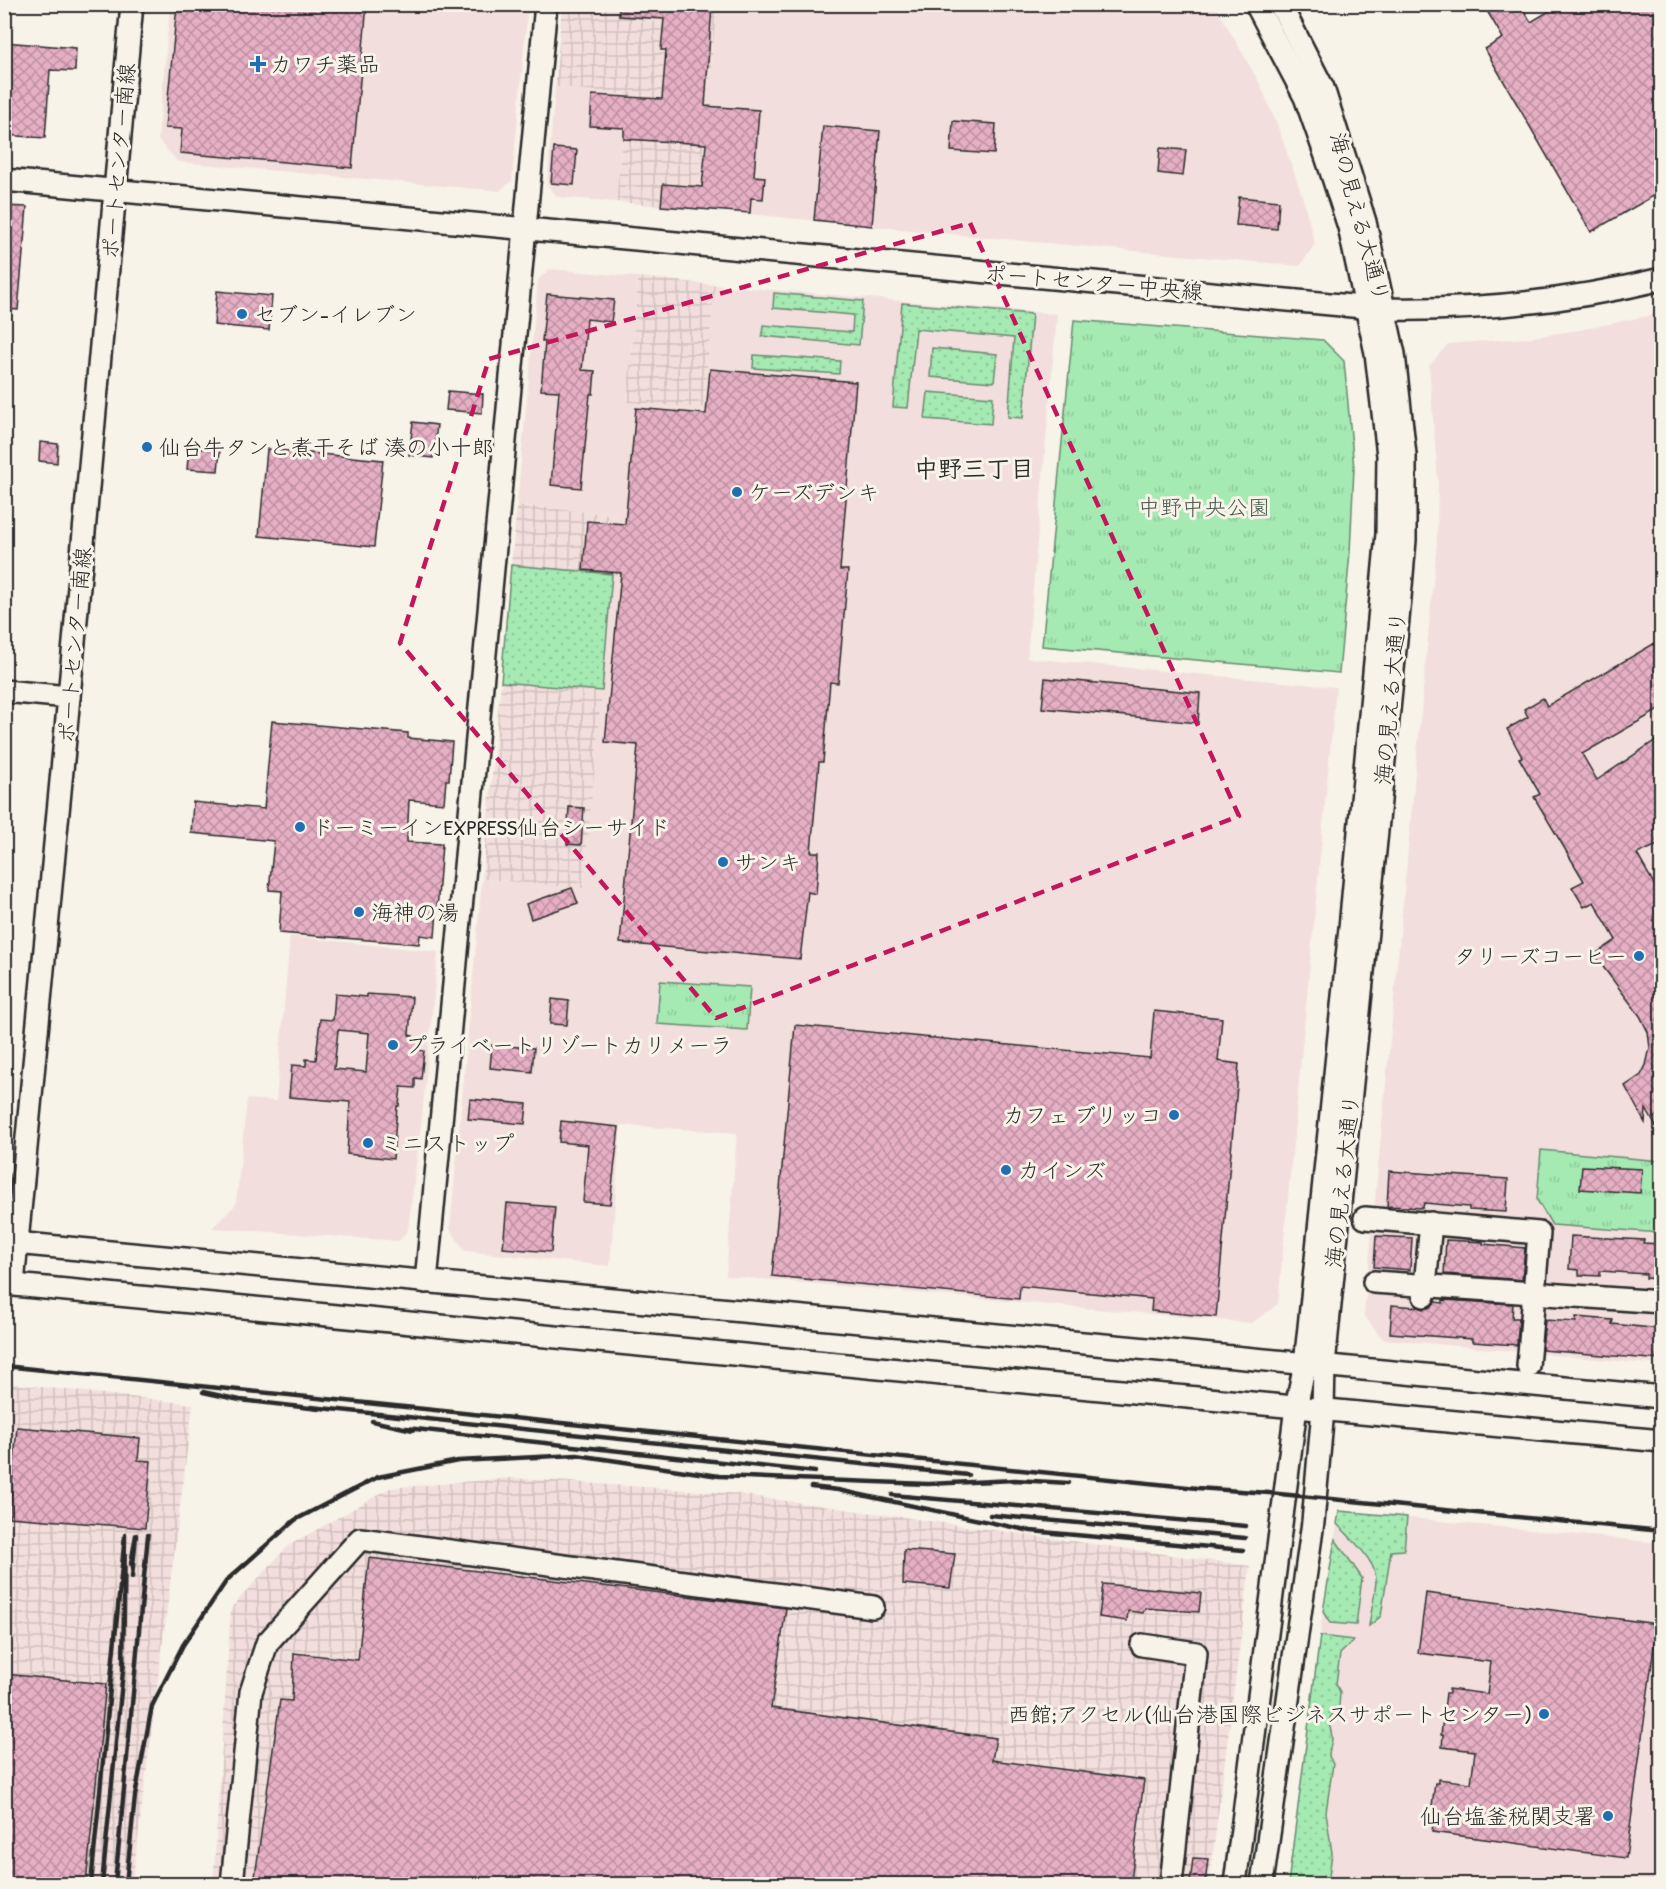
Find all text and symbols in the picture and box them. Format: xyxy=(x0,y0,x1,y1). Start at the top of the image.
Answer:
place label: カワチ薬品 xyxy=(270,49,380,79)
marker: カワチ薬品 xyxy=(251,57,265,71)
street label: ポートセンター南線 xyxy=(94,62,142,260)
street label: 海の見える大通り xyxy=(1323,129,1397,305)
street label: ポートセンター中央線 xyxy=(984,258,1204,306)
place label: セブン-イレブン xyxy=(254,299,417,329)
marker: セブン-イレブン xyxy=(235,307,249,321)
place label: 仙台牛タンと煮干そば 湊の小十郎 xyxy=(159,432,494,462)
marker: 仙台牛タンと煮干そば 湊の小十郎 xyxy=(140,440,154,454)
district label: 中野三丁目 xyxy=(914,452,1034,484)
place label: ケーズデンキ xyxy=(749,477,879,507)
marker: ケーズデンキ xyxy=(730,485,744,499)
park label: 中野中央公園 xyxy=(1138,492,1270,522)
street label: ポートセンター南線 xyxy=(50,546,98,744)
street label: 海の見える大通り xyxy=(1367,610,1413,786)
place label: ドーミーインEXPRESS仙台シーサイド xyxy=(312,812,671,842)
marker: ドーミーインEXPRESS仙台シーサイド xyxy=(293,820,307,834)
place label: サンキ xyxy=(735,847,801,877)
marker: サンキ xyxy=(716,855,730,869)
place label: 海神の湯 xyxy=(371,897,459,927)
marker: 海神の湯 xyxy=(352,905,366,919)
place label: タリーズコーヒー xyxy=(1454,941,1627,971)
marker: タリーズコーヒー xyxy=(1632,949,1646,963)
place label: プライベートリゾートカリメーラ xyxy=(405,1030,732,1060)
marker: プライベートリゾートカリメーラ xyxy=(386,1038,400,1052)
street label: 海の見える大通り xyxy=(1318,1093,1366,1269)
place label: カフェ ブリッコ xyxy=(1003,1100,1162,1130)
marker: カフェ ブリッコ xyxy=(1167,1108,1181,1122)
place label: ミニストップ xyxy=(380,1128,514,1158)
marker: ミニストップ xyxy=(361,1136,375,1150)
place label: カインズ xyxy=(1018,1155,1106,1185)
marker: カインズ xyxy=(999,1163,1013,1177)
place label: 西館;アクセル(仙台港国際ビジネスサポートセンター) xyxy=(1008,1699,1532,1729)
marker: 西館;アクセル(仙台港国際ビジネスサポートセンター) xyxy=(1537,1707,1551,1721)
place label: 仙台塩釜税関支署 xyxy=(1420,1801,1596,1831)
marker: 仙台塩釜税関支署 xyxy=(1601,1809,1615,1823)

